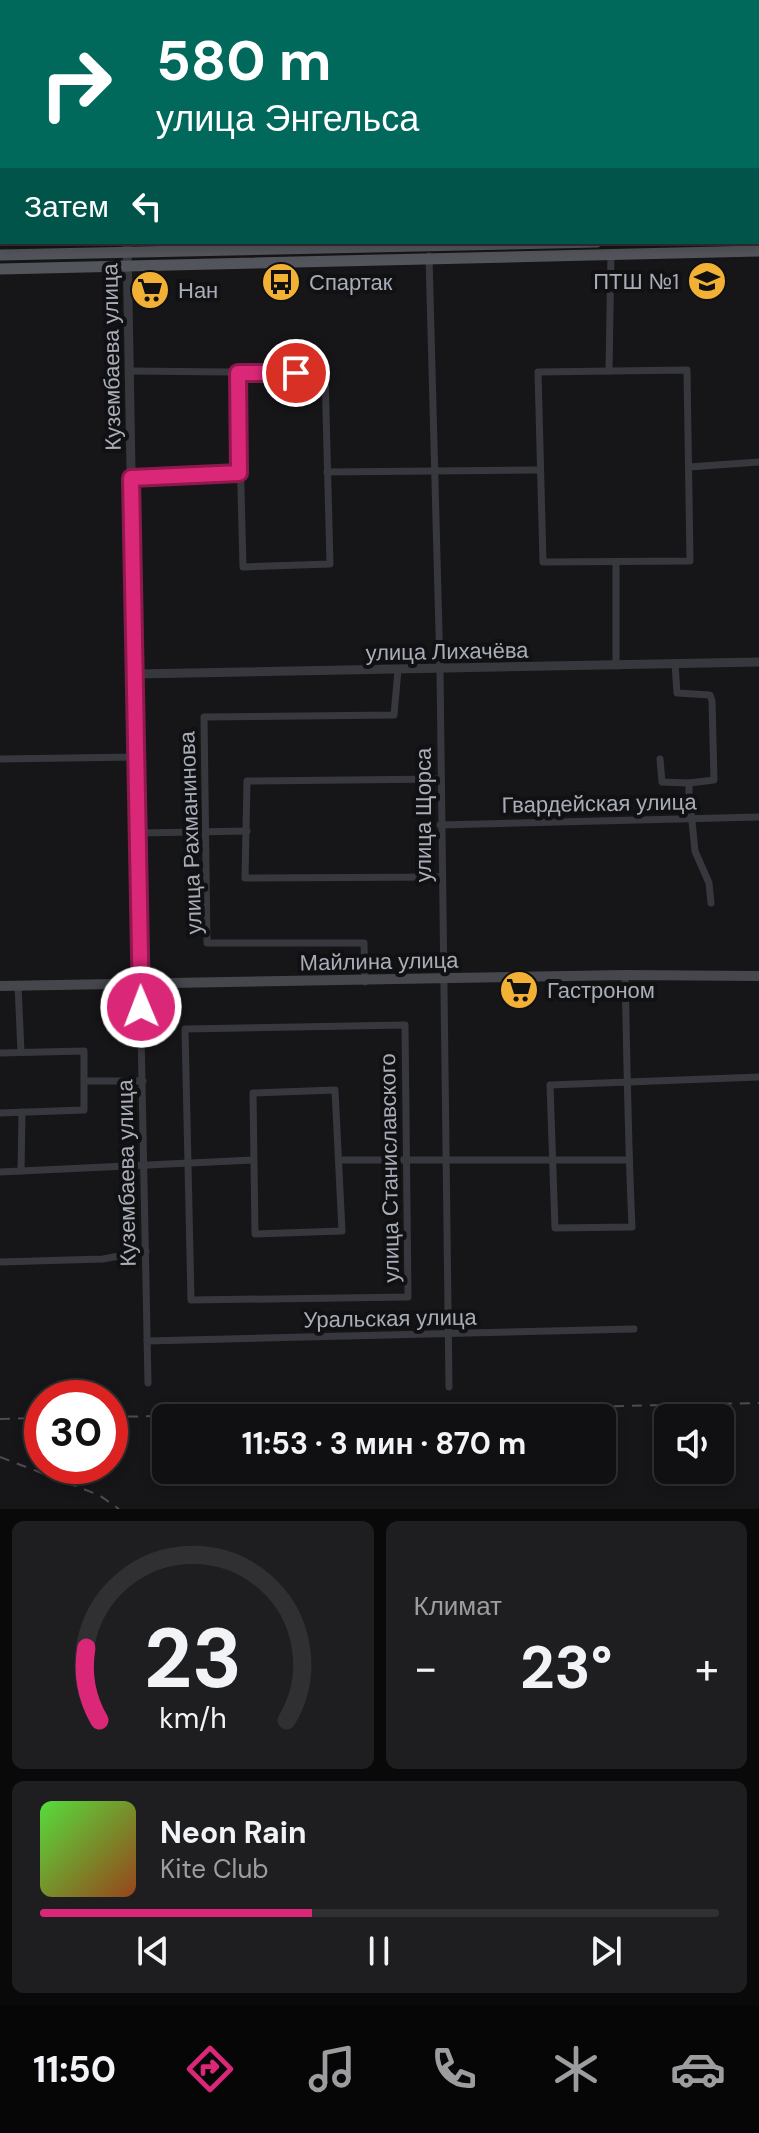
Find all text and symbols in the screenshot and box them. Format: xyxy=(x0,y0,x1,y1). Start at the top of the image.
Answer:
text: 580 m xyxy=(156,24,332,97)
icon: right xyxy=(24,32,128,136)
text: улица Энгельса xyxy=(156,95,419,142)
icon: left xyxy=(125,184,169,228)
text: Затем xyxy=(24,187,109,226)
school or university icon: ПТШ №1 xyxy=(686,260,728,302)
bus stop icon: Спартак xyxy=(260,261,302,303)
street label: Кузембаева улица xyxy=(95,262,128,451)
place label: ПТШ №1 xyxy=(593,267,679,296)
place label: Спартак xyxy=(309,268,393,297)
supermarket icon: Нан xyxy=(129,269,171,311)
place label: Нан xyxy=(178,276,218,305)
pin xyxy=(262,339,330,407)
icon: arrive xyxy=(274,351,318,395)
street label: улица Лихачёва xyxy=(365,636,529,667)
street label: улица Рахманинова xyxy=(172,730,209,935)
street label: улица Щорса xyxy=(409,747,438,882)
street label: Гвардейская улица xyxy=(501,787,698,820)
street label: Майлина улица xyxy=(299,946,459,977)
position arrow xyxy=(99,965,183,1049)
supermarket icon: Гастроном xyxy=(498,969,540,1011)
place label: Гастроном xyxy=(547,976,655,1005)
street label: улица Станиславского xyxy=(373,1053,406,1283)
street label: Кузембаева улица xyxy=(110,1078,143,1267)
street label: Уральская улица xyxy=(303,1302,478,1335)
speed limit sign: 30 xyxy=(24,1380,128,1484)
map controls xyxy=(654,1404,734,1484)
button: sound xyxy=(654,1404,734,1484)
text: 11:53 · 3 мин · 870 m xyxy=(242,1424,526,1463)
text: Климат xyxy=(414,1589,502,1623)
text: 23 xyxy=(144,1604,242,1713)
text: 23° xyxy=(520,1628,613,1707)
text: − xyxy=(414,1639,438,1697)
text: + xyxy=(695,1639,719,1697)
text: km/h xyxy=(159,1700,227,1737)
text: Neon Rain xyxy=(160,1813,306,1852)
text: Kite Club xyxy=(160,1852,269,1886)
icon: previous xyxy=(131,1929,175,1973)
icon: pause xyxy=(357,1929,401,1973)
icon: next xyxy=(584,1929,628,1973)
icon: directions xyxy=(182,2041,238,2097)
icon: music xyxy=(304,2041,360,2097)
icon: phone xyxy=(426,2041,482,2097)
icon: climate xyxy=(548,2041,604,2097)
icon: car xyxy=(670,2041,726,2097)
text: 11:50 xyxy=(33,2046,116,2093)

